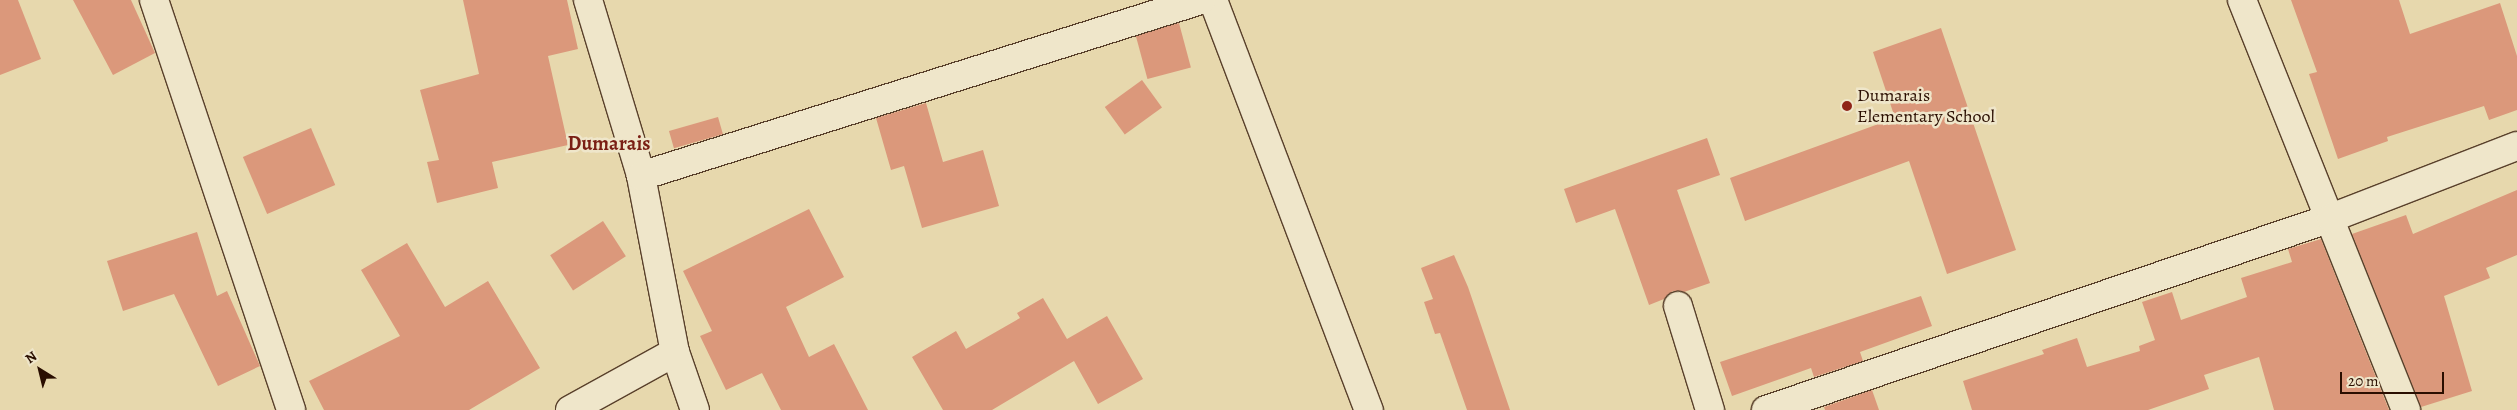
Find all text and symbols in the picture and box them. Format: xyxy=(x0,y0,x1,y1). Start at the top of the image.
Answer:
place label: Dumarais Elementary School xyxy=(1857,85,1995,128)
marker: Dumarais Elementary School xyxy=(1841,100,1853,112)
district label: Dumarais xyxy=(568,131,650,155)
north arrow xyxy=(15,345,65,395)
text: N xyxy=(21,347,41,368)
scale bar xyxy=(2342,362,2446,394)
text: 20 m xyxy=(2348,371,2379,391)

